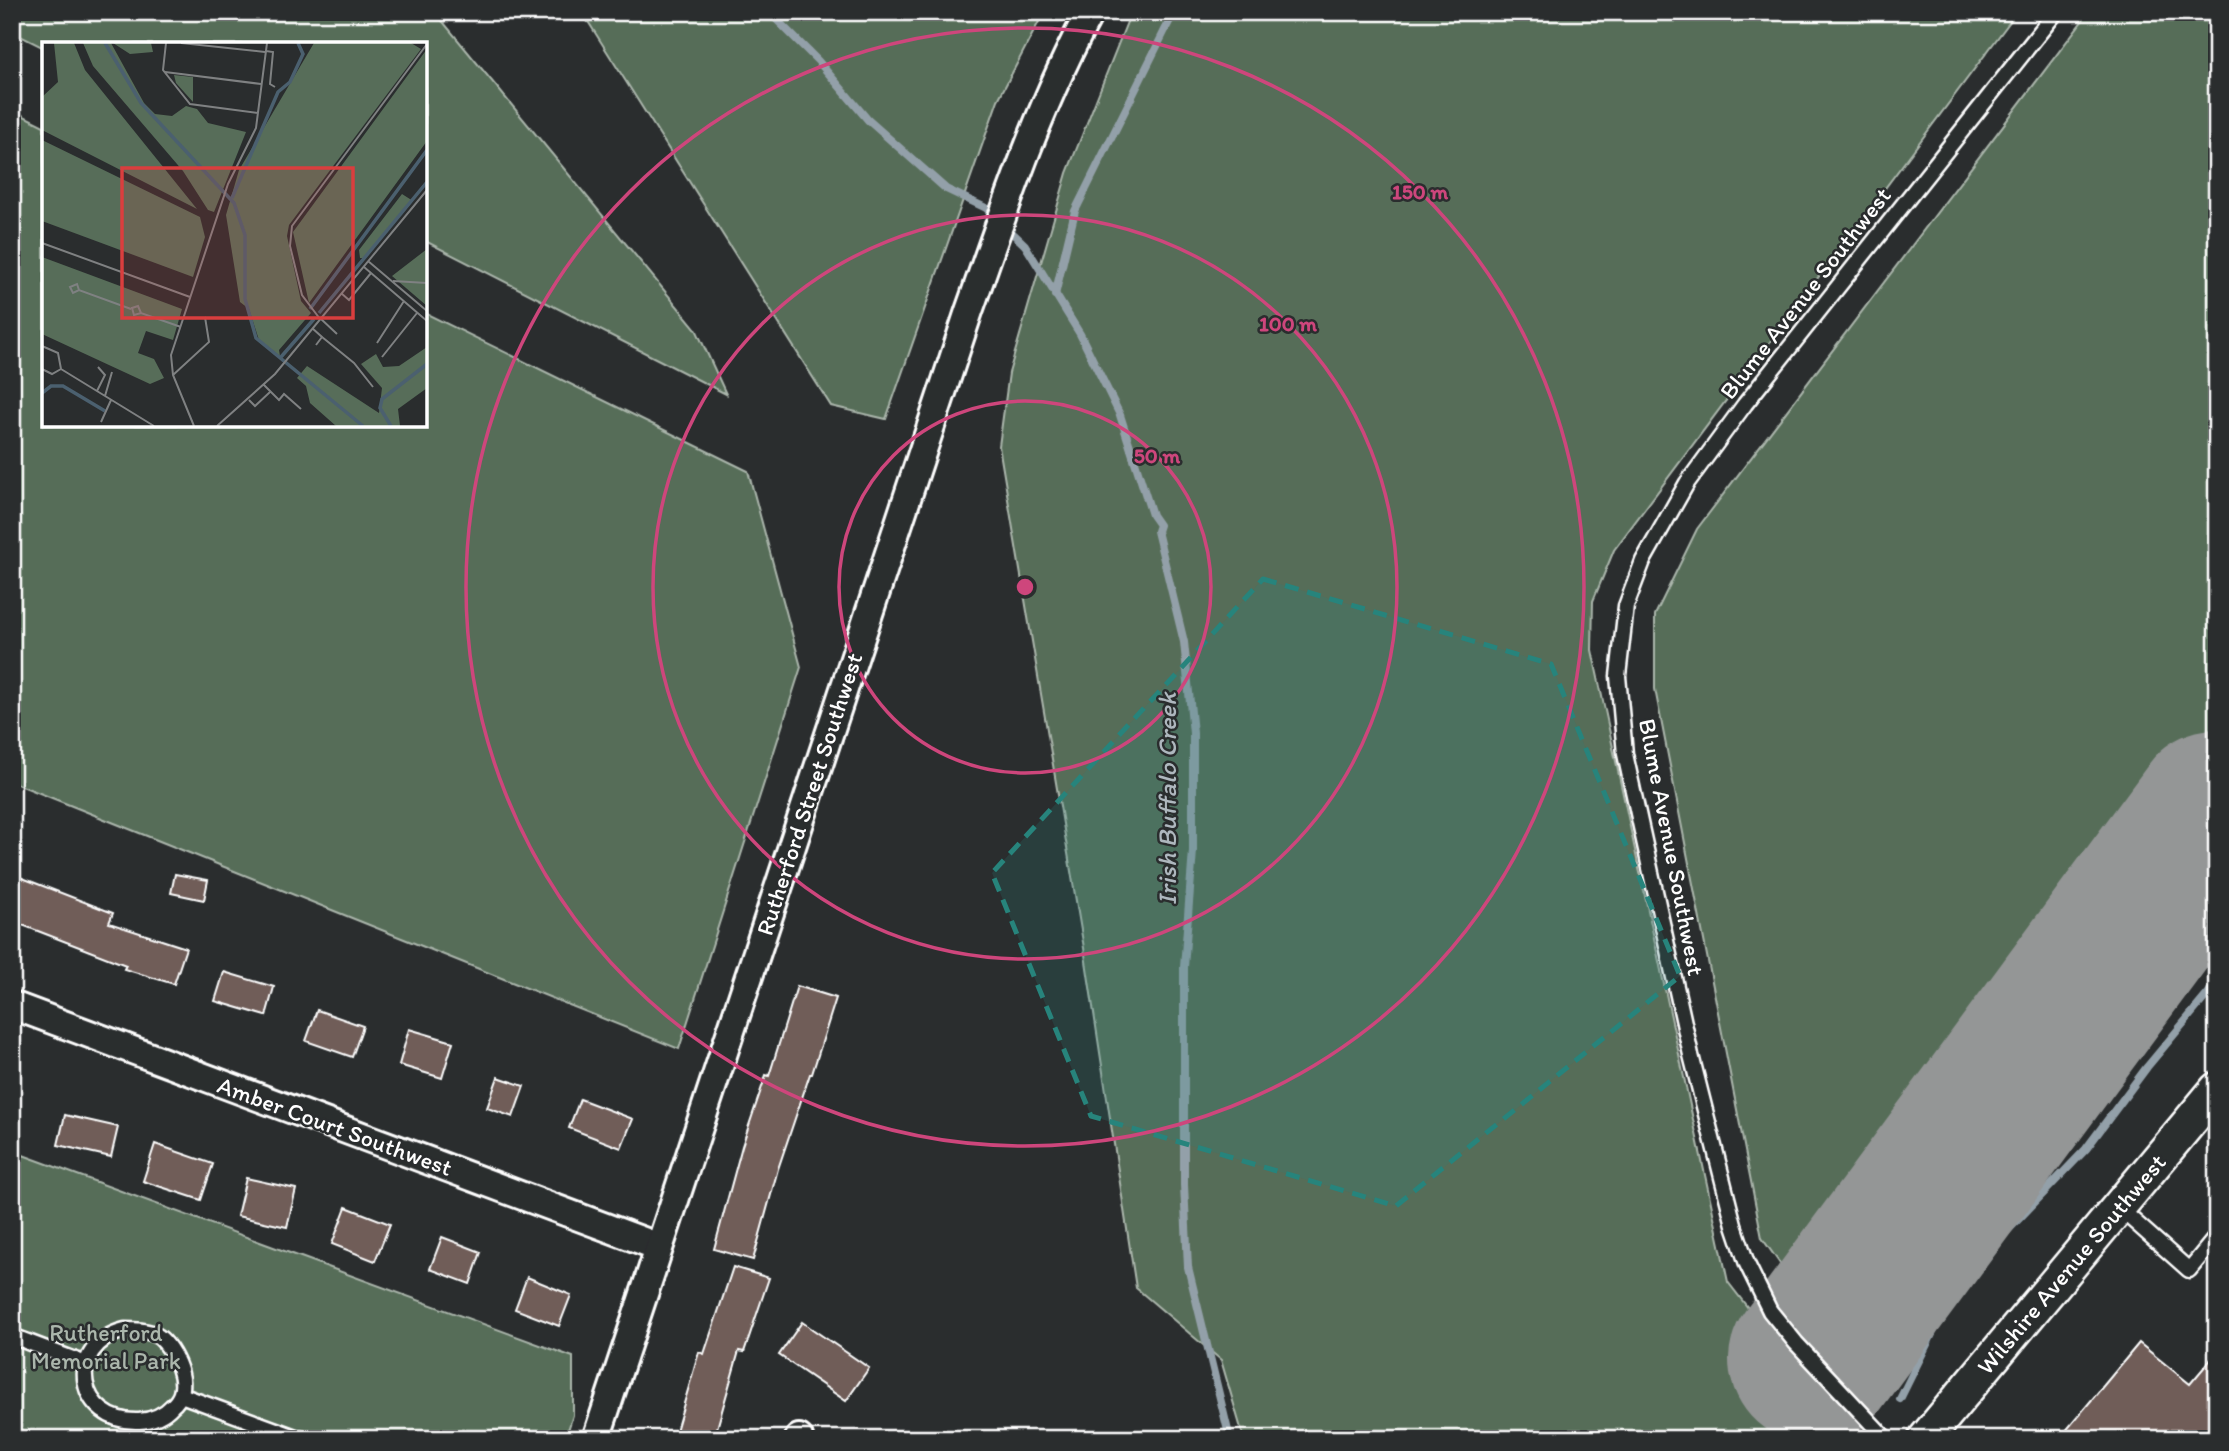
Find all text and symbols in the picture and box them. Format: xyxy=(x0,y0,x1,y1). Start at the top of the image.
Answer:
inset map xyxy=(42,42,427,427)
text: 150 m xyxy=(1392,179,1448,204)
street label: Blume Avenue Southwest xyxy=(1713,181,1897,405)
text: 100 m xyxy=(1259,311,1317,336)
text: 50 m xyxy=(1134,443,1181,468)
centre of rings xyxy=(1013,575,1037,599)
street label: Rutherford Street Southwest xyxy=(750,649,868,939)
water label: Irish Buffalo Creek xyxy=(1151,691,1183,905)
street label: Blume Avenue Southwest xyxy=(1633,716,1711,978)
street label: Amber Court Southwest xyxy=(214,1070,456,1182)
street label: Wilshire Avenue Southwest xyxy=(1970,1148,2172,1380)
park label: Rutherford Memorial Park xyxy=(31,1318,181,1375)

